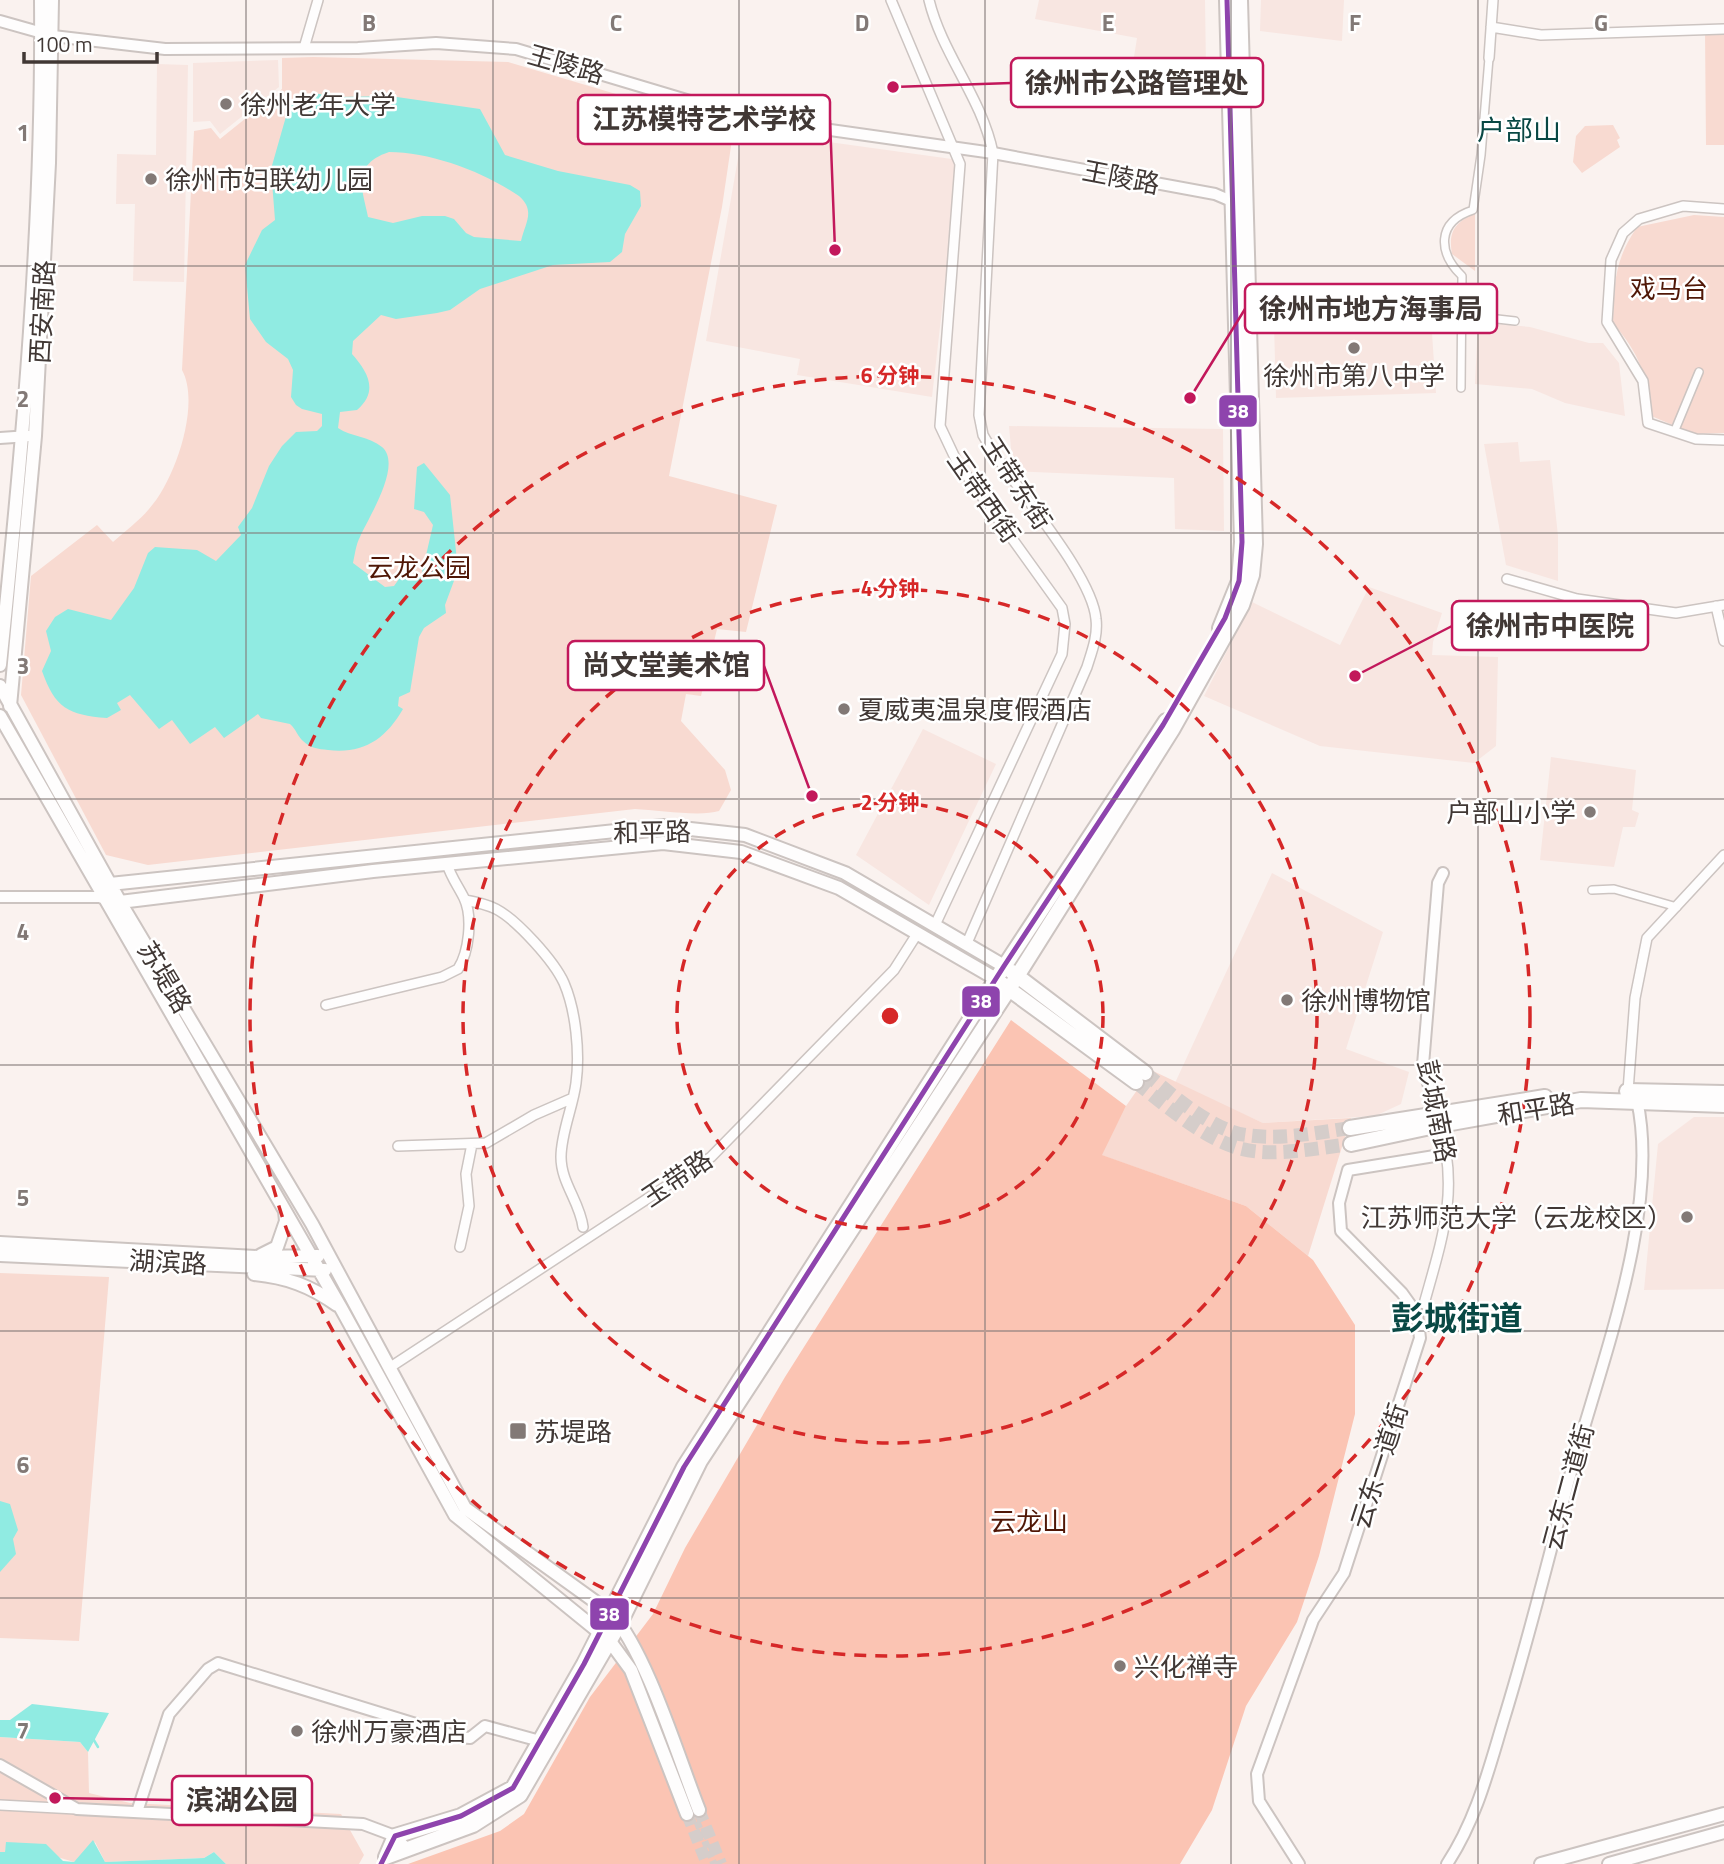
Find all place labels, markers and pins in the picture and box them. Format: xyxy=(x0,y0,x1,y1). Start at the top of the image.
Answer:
callout: 徐州市公路管理处 xyxy=(1011,58,1263,107)
place label: 徐州老年大学 xyxy=(240,85,396,124)
callout: 江苏模特艺术学校 xyxy=(578,95,830,144)
marker: 徐州老年大学 xyxy=(218,96,234,112)
place label: 徐州市妇联幼儿园 xyxy=(165,160,373,199)
marker: 徐州市妇联幼儿园 xyxy=(143,171,159,187)
callout: 徐州市地方海事局 xyxy=(1245,284,1497,333)
marker: 徐州市第八中学 xyxy=(1346,340,1362,356)
place label: 徐州市第八中学 xyxy=(1263,356,1445,395)
callout: 徐州市中医院 xyxy=(1452,601,1648,650)
callout: 尚文堂美术馆 xyxy=(568,641,764,690)
place label: 夏威夷温泉度假酒店 xyxy=(858,690,1092,729)
marker: 夏威夷温泉度假酒店 xyxy=(836,701,852,717)
place label: 户部山小学 xyxy=(1446,793,1576,832)
marker: 户部山小学 xyxy=(1582,804,1598,820)
place label: 徐州博物馆 xyxy=(1301,981,1431,1020)
marker: 徐州博物馆 xyxy=(1279,992,1295,1008)
centre of rings xyxy=(878,1004,902,1028)
place label: 江苏师范大学（云龙校区） xyxy=(1361,1198,1673,1237)
marker: 江苏师范大学（云龙校区） xyxy=(1679,1209,1695,1225)
place label: 苏堤路 xyxy=(534,1412,612,1451)
marker: 苏堤路 xyxy=(508,1421,528,1441)
place label: 兴化禅寺 xyxy=(1134,1647,1238,1686)
marker: 兴化禅寺 xyxy=(1112,1658,1128,1674)
place label: 徐州万豪酒店 xyxy=(311,1712,467,1751)
marker: 徐州万豪酒店 xyxy=(289,1723,305,1739)
callout: 滨湖公园 xyxy=(172,1776,312,1825)

